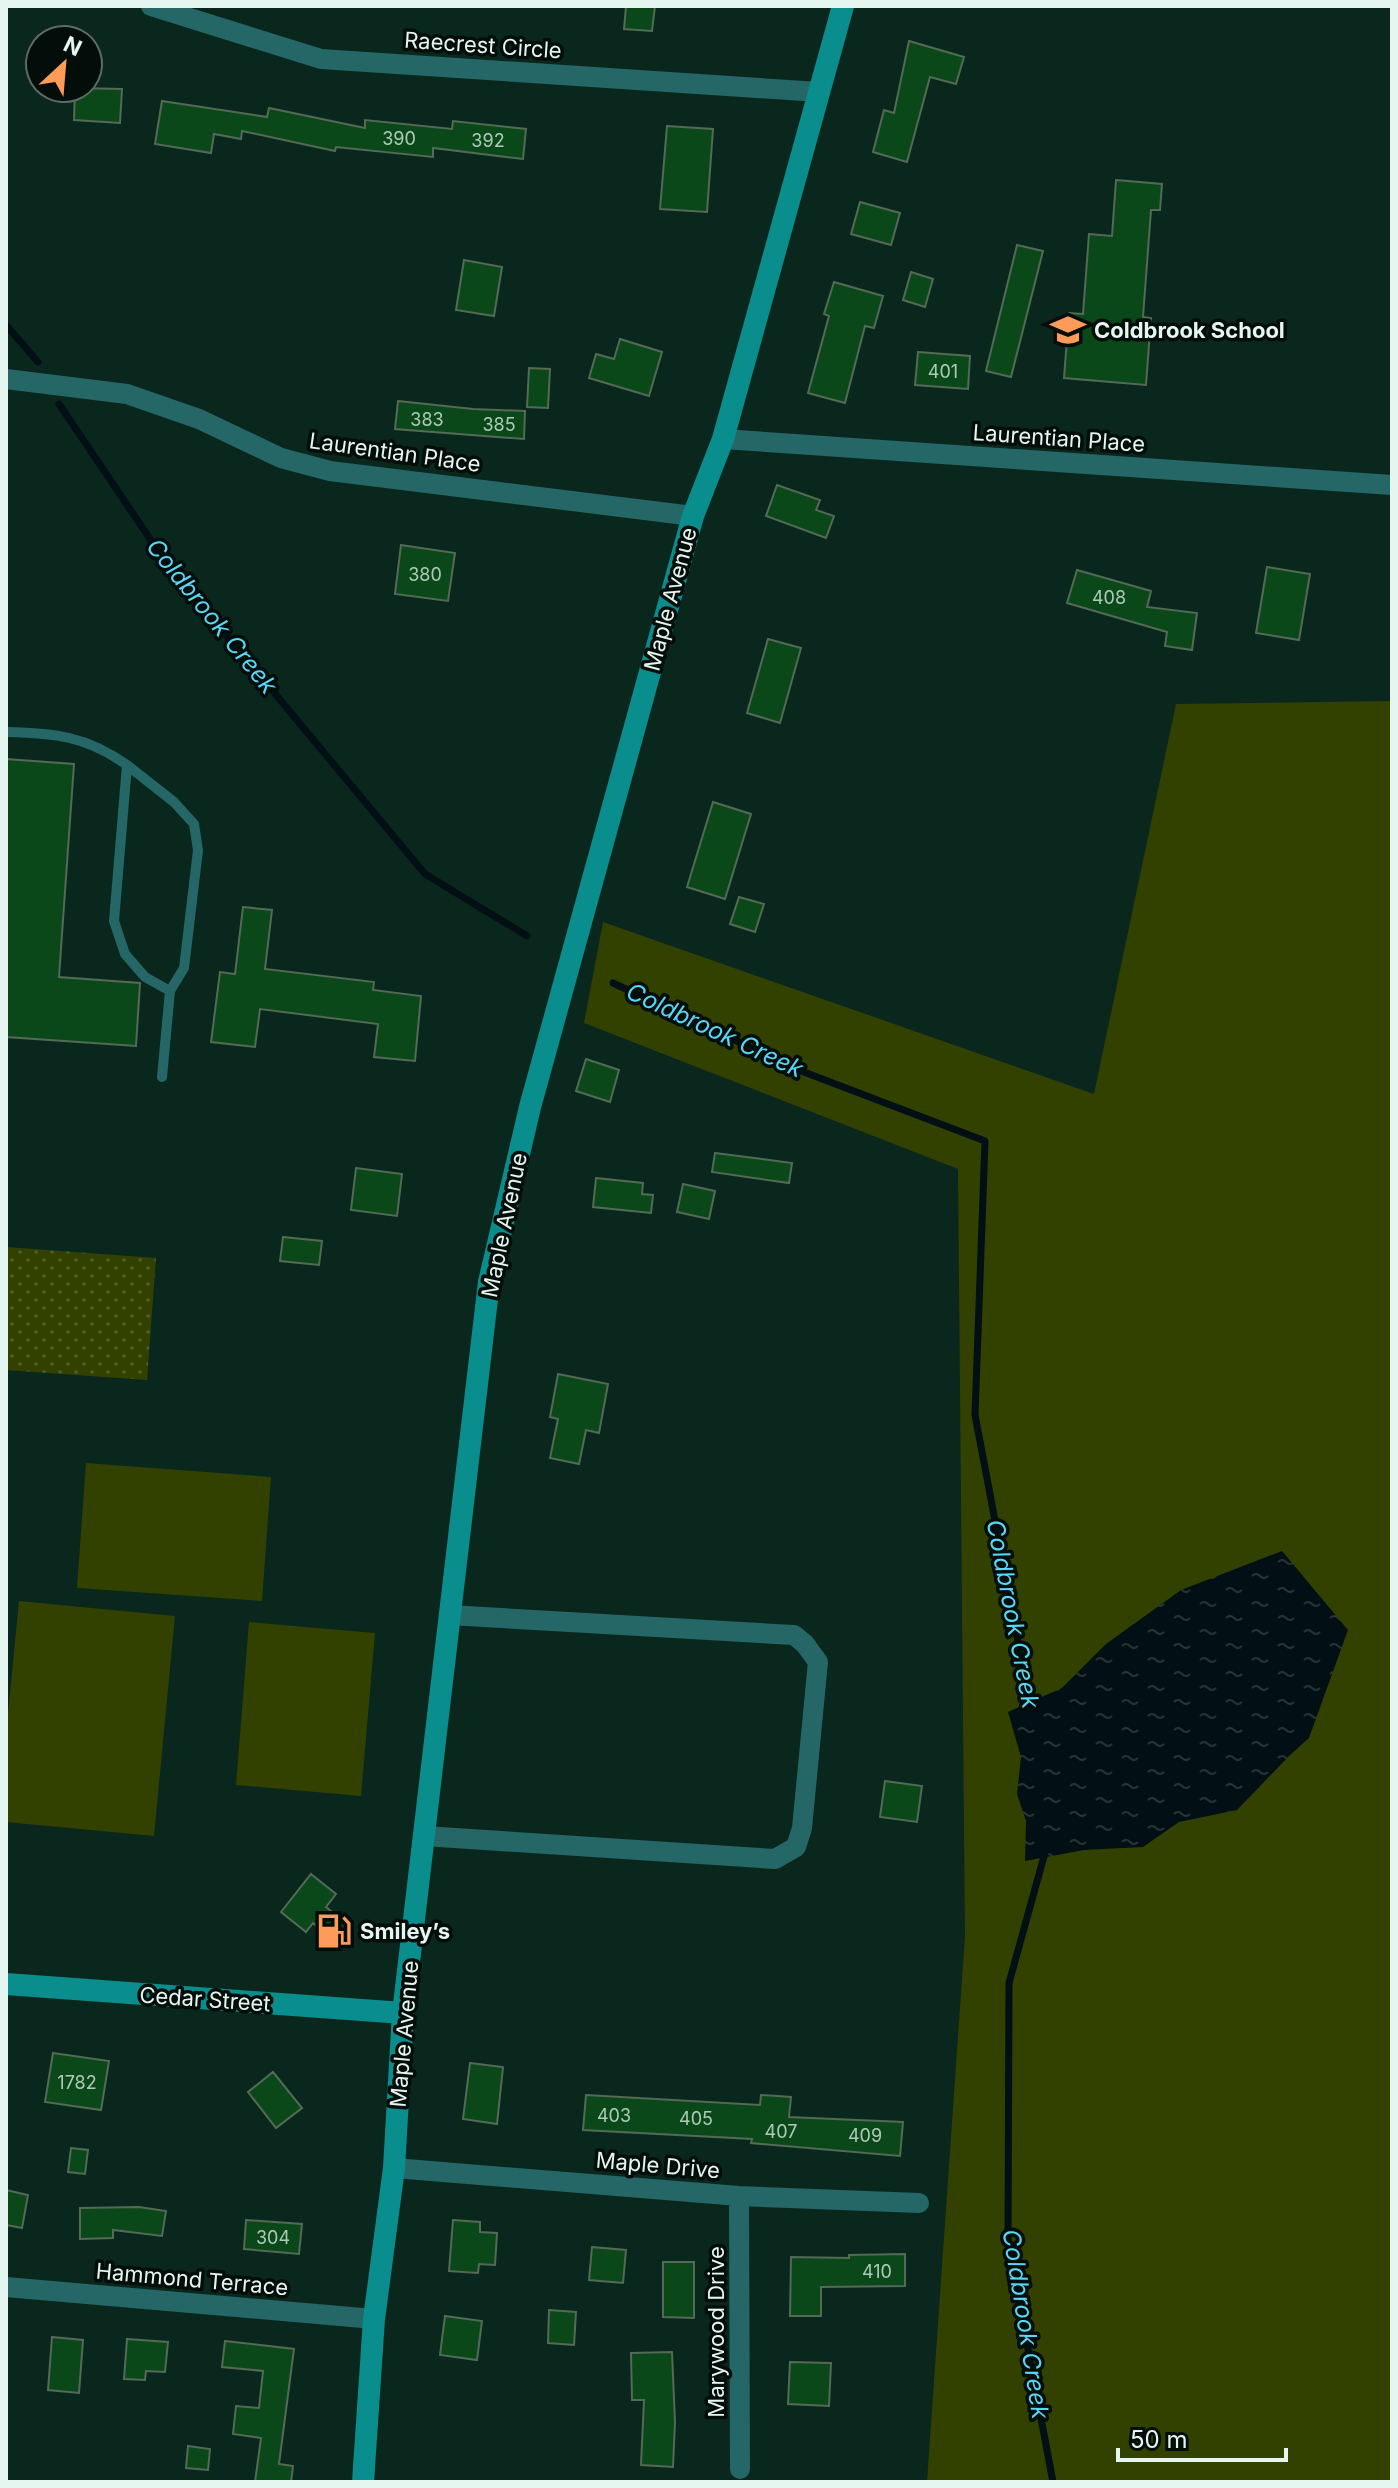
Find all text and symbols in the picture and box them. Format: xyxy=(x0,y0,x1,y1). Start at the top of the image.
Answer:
north arrow xyxy=(24,24,104,104)
street label: Raecrest Circle xyxy=(403,27,563,63)
text: N xyxy=(60,31,86,61)
house number: 390 xyxy=(382,128,416,149)
house number: 392 xyxy=(471,130,505,151)
school or university icon: Coldbrook School xyxy=(1049,311,1087,349)
place label: Coldbrook School xyxy=(1094,317,1285,343)
house number: 401 xyxy=(928,361,958,382)
house number: 383 xyxy=(410,409,444,430)
house number: 385 xyxy=(482,414,516,435)
street label: Laurentian Place xyxy=(972,419,1146,457)
street label: Laurentian Place xyxy=(308,427,482,477)
street label: Maple Avenue xyxy=(638,524,702,674)
water label: Coldbrook Creek xyxy=(140,532,284,700)
house number: 380 xyxy=(408,564,442,585)
house number: 408 xyxy=(1092,587,1126,608)
water label: Coldbrook Creek xyxy=(622,976,809,1084)
street label: Maple Avenue xyxy=(476,1150,532,1300)
water label: Coldbrook Creek xyxy=(980,1517,1046,1712)
fuel station icon: Smiley’s xyxy=(315,1912,353,1950)
place label: Smiley’s xyxy=(360,1918,450,1944)
street label: Maple Avenue xyxy=(385,1959,423,2109)
street label: Cedar Street xyxy=(139,1981,271,2017)
house number: 1782 xyxy=(57,2072,97,2093)
house number: 403 xyxy=(597,2105,631,2126)
house number: 405 xyxy=(679,2108,713,2129)
house number: 407 xyxy=(765,2121,797,2142)
house number: 409 xyxy=(848,2125,882,2146)
street label: Maple Drive xyxy=(595,2147,721,2183)
house number: 304 xyxy=(256,2227,290,2248)
water label: Coldbrook Creek xyxy=(997,2227,1055,2422)
street label: Marywood Drive xyxy=(703,2246,729,2418)
street label: Hammond Terrace xyxy=(95,2258,289,2300)
house number: 410 xyxy=(862,2261,892,2282)
scale bar xyxy=(1118,2412,1286,2462)
text: 50 m xyxy=(1130,2425,1188,2454)

